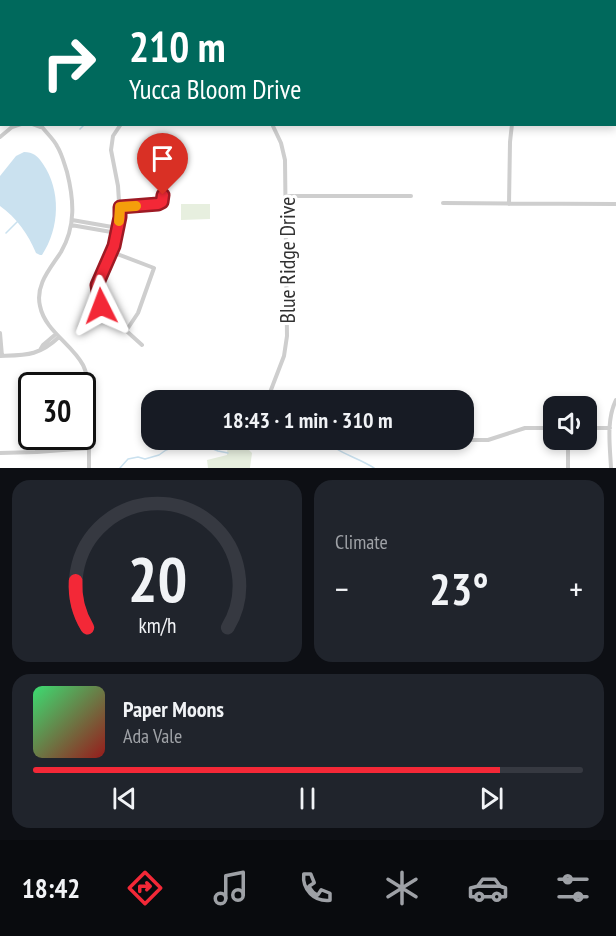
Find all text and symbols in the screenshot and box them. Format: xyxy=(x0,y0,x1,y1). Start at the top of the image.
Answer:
text: 210 m xyxy=(129,19,226,74)
icon: right xyxy=(30,24,108,102)
text: Yucca Bloom Drive xyxy=(129,72,301,106)
pin xyxy=(137,133,188,195)
icon: arrive xyxy=(146,142,179,175)
street label: Blue Ridge Drive xyxy=(273,197,301,323)
position arrow xyxy=(69,274,133,338)
speed limit sign: 30 xyxy=(18,372,96,450)
map controls xyxy=(543,396,597,450)
button: sound xyxy=(543,396,597,450)
text: 18:43 · 1 min · 310 m xyxy=(222,406,393,434)
text: Climate xyxy=(335,529,388,555)
text: 20 xyxy=(127,538,187,619)
text: 23° xyxy=(429,559,489,617)
text: − xyxy=(335,567,349,610)
text: + xyxy=(569,567,583,610)
text: km/h xyxy=(138,611,176,639)
text: Paper Moons xyxy=(123,695,224,723)
text: Ada Vale xyxy=(123,723,182,749)
icon: previous xyxy=(108,782,141,815)
icon: pause xyxy=(291,782,324,815)
icon: next xyxy=(475,782,508,815)
icon: directions xyxy=(124,867,166,909)
icon: music xyxy=(210,867,252,909)
icon: phone xyxy=(295,867,337,909)
icon: climate xyxy=(381,867,423,909)
icon: car xyxy=(467,867,509,909)
icon: filters xyxy=(552,867,594,909)
text: 18:42 xyxy=(22,871,80,905)

